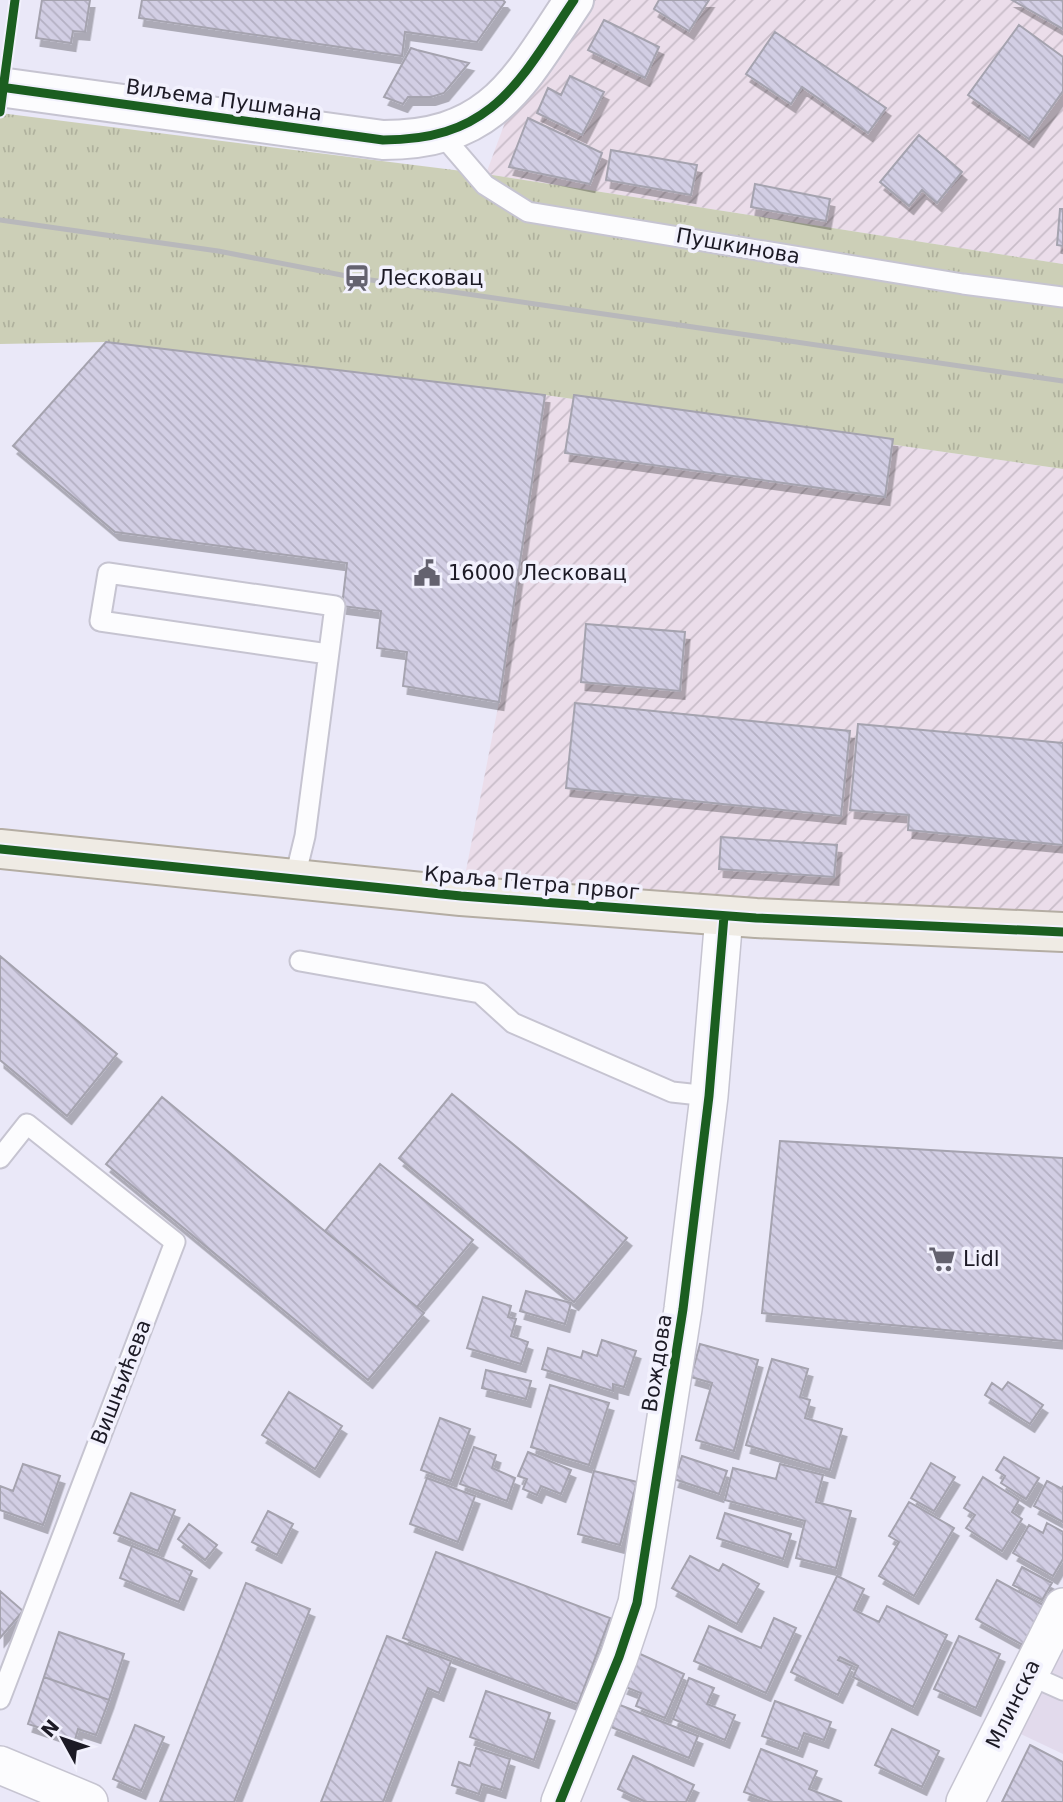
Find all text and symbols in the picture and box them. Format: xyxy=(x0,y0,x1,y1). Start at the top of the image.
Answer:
street label: Виљема Пушмана xyxy=(124,74,324,126)
street label: Пушкинова xyxy=(674,223,802,269)
station icon: Лесковац xyxy=(342,263,372,293)
place label: Лесковац xyxy=(378,266,483,290)
public building icon: 16000 Лесковац xyxy=(412,558,442,588)
place label: 16000 Лесковац xyxy=(448,561,627,585)
street label: Краља Петра првог xyxy=(423,862,641,904)
supermarket icon: Lidl xyxy=(927,1244,957,1274)
place label: Lidl xyxy=(963,1247,1000,1271)
street label: Вождова xyxy=(637,1312,677,1414)
street label: Вишњићева xyxy=(86,1316,156,1448)
street label: Млинска xyxy=(981,1656,1045,1752)
north arrow xyxy=(28,1704,98,1774)
text: N xyxy=(36,1715,64,1741)

